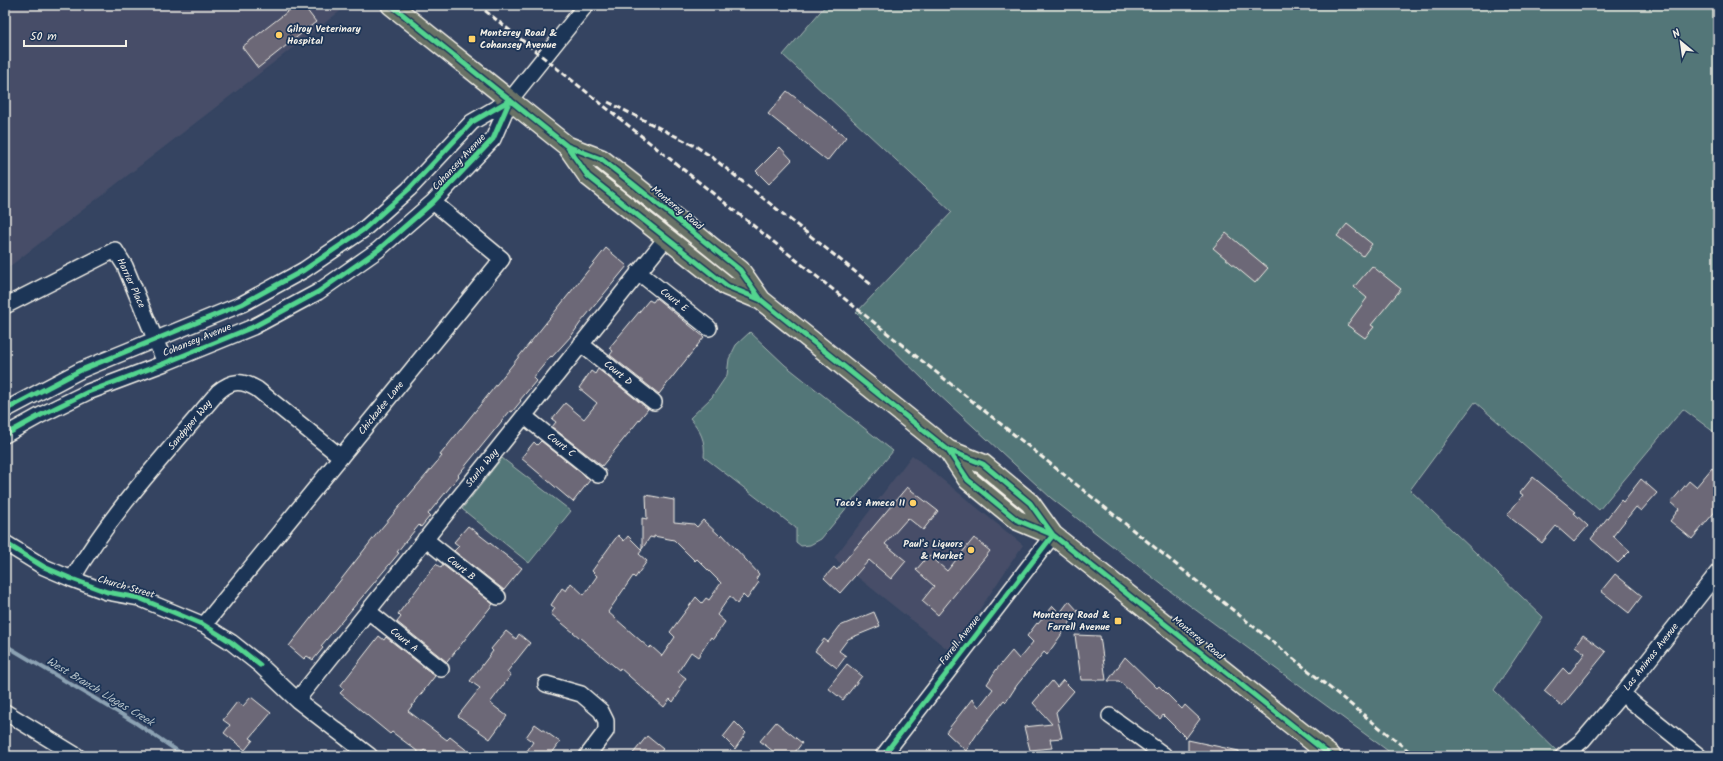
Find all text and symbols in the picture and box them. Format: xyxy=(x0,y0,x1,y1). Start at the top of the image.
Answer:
place label: Gilroy Veterinary Hospital xyxy=(287,21,362,49)
scale bar xyxy=(24,22,126,48)
north arrow xyxy=(1661,22,1701,62)
place label: Monterey Road & Cohansey Avenue xyxy=(480,25,558,53)
text: N xyxy=(1669,25,1684,44)
text: 50 m xyxy=(30,27,57,46)
marker: Gilroy Veterinary Hospital xyxy=(274,30,284,40)
marker: Monterey Road & Cohansey Avenue xyxy=(467,34,477,44)
street label: Cohansey Avenue xyxy=(428,130,490,194)
street label: Monterey Road xyxy=(648,182,707,235)
street label: Harrier Place xyxy=(112,255,150,311)
street label: Court E xyxy=(656,284,693,317)
street label: Cohansey Avenue xyxy=(160,319,234,361)
street label: Court D xyxy=(600,356,636,390)
street label: Chickadee Lane xyxy=(354,377,408,439)
street label: Sandpiper Way xyxy=(164,396,216,454)
street label: Court C xyxy=(543,429,579,461)
street label: Sturla Way xyxy=(461,445,503,491)
place label: Taco's Ameca II xyxy=(835,495,905,511)
marker: Taco's Ameca II xyxy=(908,498,918,508)
place label: Paul's Liquors & Market xyxy=(903,536,963,564)
marker: Paul's Liquors & Market xyxy=(966,545,976,555)
street label: Court B xyxy=(443,551,479,585)
street label: Church Street xyxy=(96,571,157,603)
place label: Monterey Road & Farrell Avenue xyxy=(1033,607,1110,635)
street label: Farrell Avenue xyxy=(935,611,985,668)
street label: Monterey Road xyxy=(1169,612,1228,665)
marker: Monterey Road & Farrell Avenue xyxy=(1113,616,1123,626)
street label: Las Animas Avenue xyxy=(1619,619,1683,694)
street label: Court A xyxy=(386,624,422,656)
water label: West Branch Llagas Creek xyxy=(43,653,159,732)

